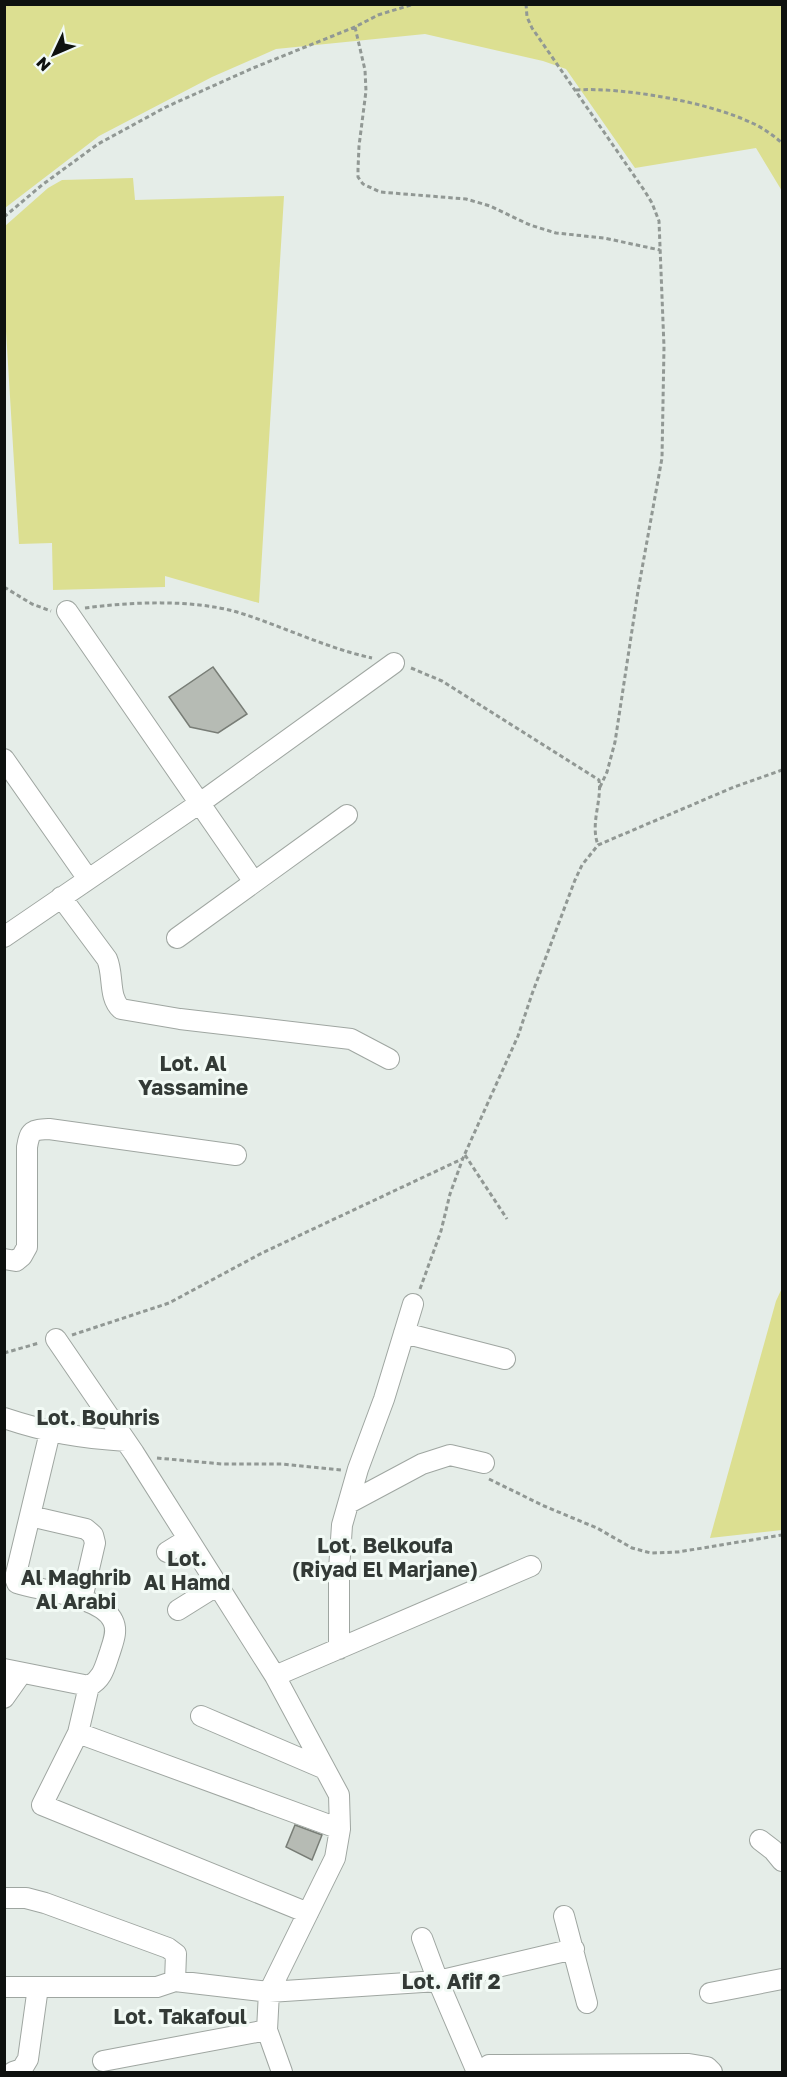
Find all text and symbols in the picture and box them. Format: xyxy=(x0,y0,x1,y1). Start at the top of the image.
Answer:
north arrow xyxy=(24,24,84,84)
text: N xyxy=(32,53,55,76)
district label: Lot. Al Yassamine xyxy=(138,1050,248,1100)
district label: Lot. Bouhris xyxy=(36,1404,160,1430)
district label: Lot. Belkoufa (Riyad El Marjane) xyxy=(292,1532,478,1582)
district label: Lot. Al Hamd xyxy=(144,1545,230,1595)
district label: Al Maghrib Al Arabi xyxy=(21,1564,131,1614)
district label: Lot. Afif 2 xyxy=(401,1968,501,1994)
district label: Lot. Takafoul xyxy=(113,2003,247,2029)

